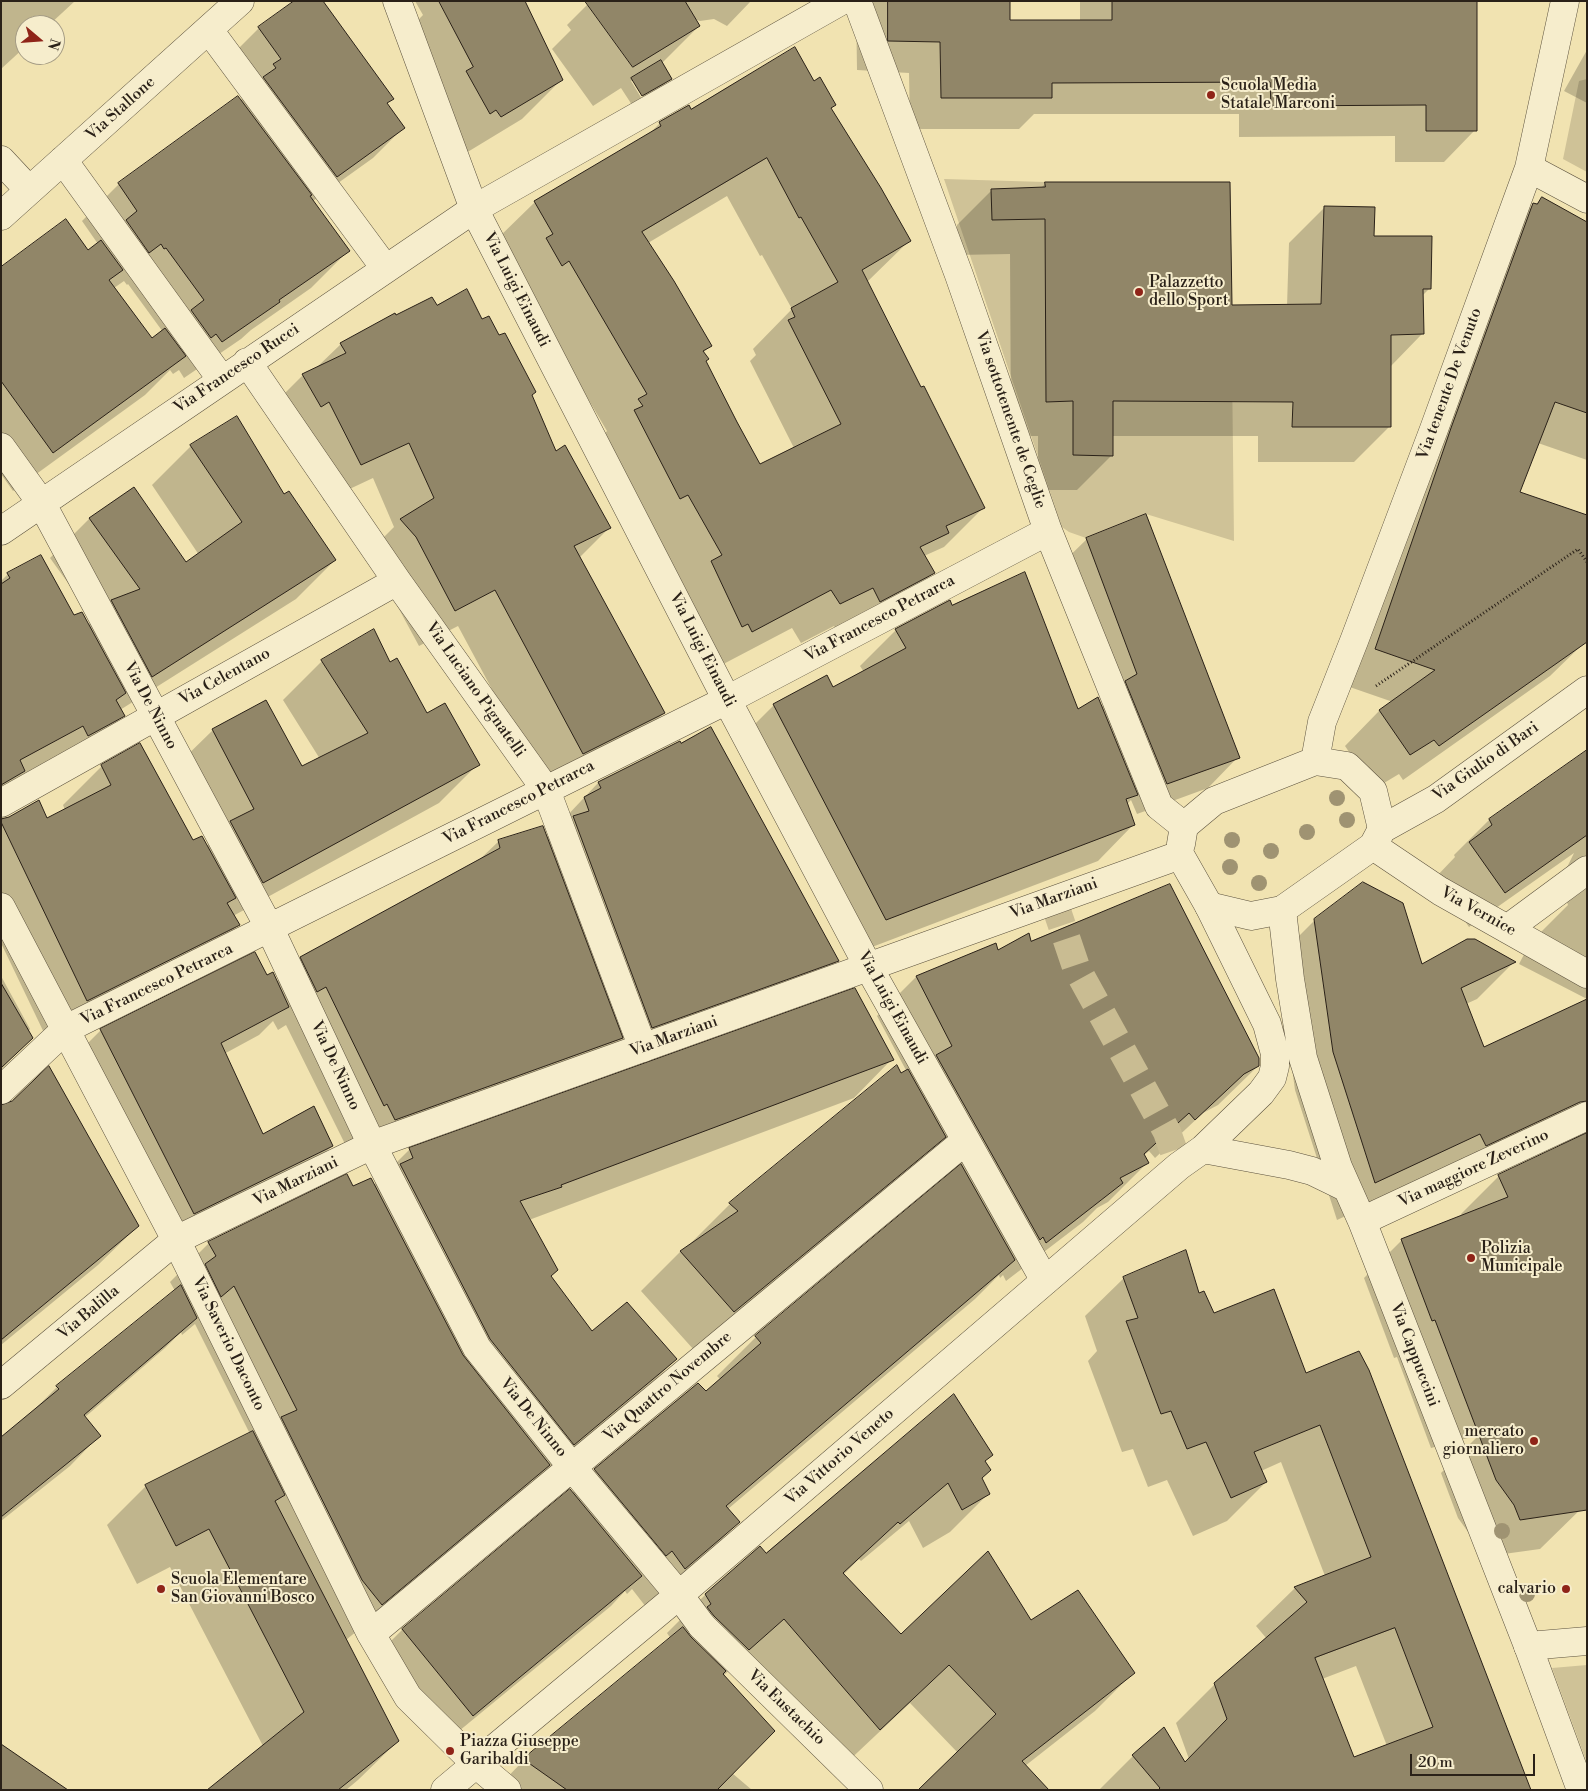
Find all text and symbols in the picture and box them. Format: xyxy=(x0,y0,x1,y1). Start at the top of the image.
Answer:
north arrow xyxy=(15,15,65,65)
text: N xyxy=(43,36,64,52)
street label: Via Stallone xyxy=(82,73,160,145)
place label: Scuola Media Statale Marconi xyxy=(1221,76,1335,114)
marker: Scuola Media Statale Marconi xyxy=(1205,89,1217,101)
street label: Via Luigi Einaudi xyxy=(479,229,553,351)
place label: Palazzetto dello Sport xyxy=(1149,273,1228,311)
marker: Palazzetto dello Sport xyxy=(1133,286,1145,298)
street label: Via tenente De Venuto xyxy=(1414,306,1486,462)
street label: Via Francesco Rucci xyxy=(171,320,303,418)
street label: Via sottotenente de Ceglie xyxy=(971,329,1049,511)
street label: Via Francesco Petrarca xyxy=(802,571,958,667)
street label: Via Luigi Einaudi xyxy=(665,589,739,711)
street label: Via Luciano Pignatelli xyxy=(421,619,529,761)
street label: Via Celentano xyxy=(176,644,274,710)
street label: Via De Ninno xyxy=(119,659,181,753)
street label: Via Giulio di Bari xyxy=(1429,718,1543,806)
street label: Via Francesco Petrarca xyxy=(440,757,598,849)
street label: Via Marziani xyxy=(1007,874,1101,924)
street label: Via Vernice xyxy=(1437,883,1519,941)
street label: Via Francesco Petrarca xyxy=(78,940,236,1030)
street label: Via Luigi Einaudi xyxy=(853,948,931,1068)
street label: Via Marziani xyxy=(627,1012,721,1062)
street label: Via De Ninno xyxy=(306,1018,364,1114)
street label: Via maggiore Zeverino xyxy=(1396,1126,1552,1212)
street label: Via Marziani xyxy=(250,1153,342,1211)
place label: Polizia Municipale xyxy=(1481,1239,1563,1277)
marker: Polizia Municipale xyxy=(1465,1252,1477,1264)
street label: Via Saverio Daconto xyxy=(187,1274,269,1414)
street label: Via Balilla xyxy=(54,1282,124,1344)
street label: Via Cappuccini xyxy=(1385,1300,1443,1410)
street label: Via Quattro Novembre xyxy=(600,1328,736,1446)
street label: Via De Ninno xyxy=(495,1375,571,1461)
street label: Via Vittorio Veneto xyxy=(782,1404,898,1510)
place label: mercato giornaliero xyxy=(1443,1422,1524,1460)
marker: mercato giornaliero xyxy=(1528,1435,1540,1447)
place label: Scuola Elementare San Giovanni Bosco xyxy=(171,1570,315,1608)
place label: calvario xyxy=(1497,1579,1556,1599)
marker: Scuola Elementare San Giovanni Bosco xyxy=(155,1583,167,1595)
marker: calvario xyxy=(1560,1583,1572,1595)
street label: Via Eustachio xyxy=(743,1666,829,1750)
place label: Piazza Giuseppe Garibaldi xyxy=(460,1732,579,1770)
scale bar xyxy=(1413,1744,1538,1776)
marker: Piazza Giuseppe Garibaldi xyxy=(444,1745,456,1757)
text: 20 m xyxy=(1418,1753,1453,1772)

